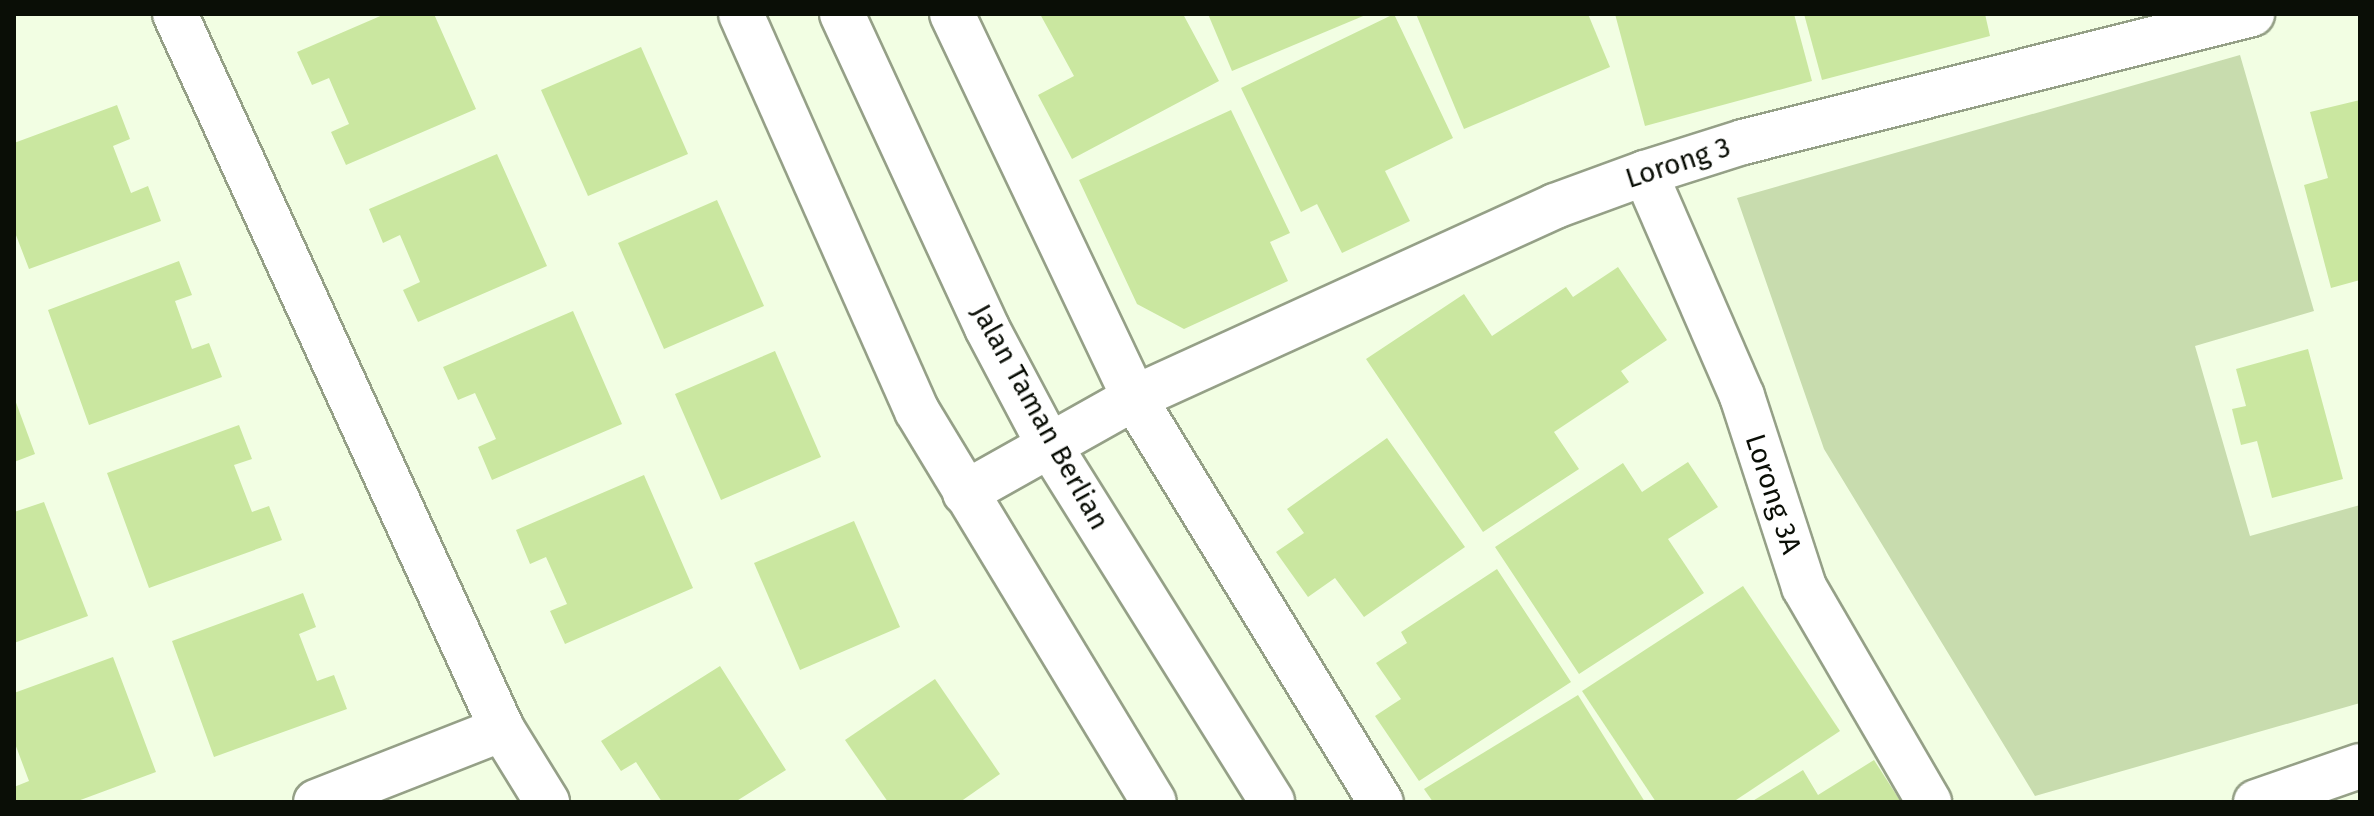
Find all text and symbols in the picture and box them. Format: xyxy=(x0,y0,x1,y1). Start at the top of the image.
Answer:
street label: Lorong 3 xyxy=(1621,130,1735,196)
street label: Jalan Taman Berlian xyxy=(964,298,1116,536)
street label: Lorong 3A xyxy=(1738,430,1808,558)

